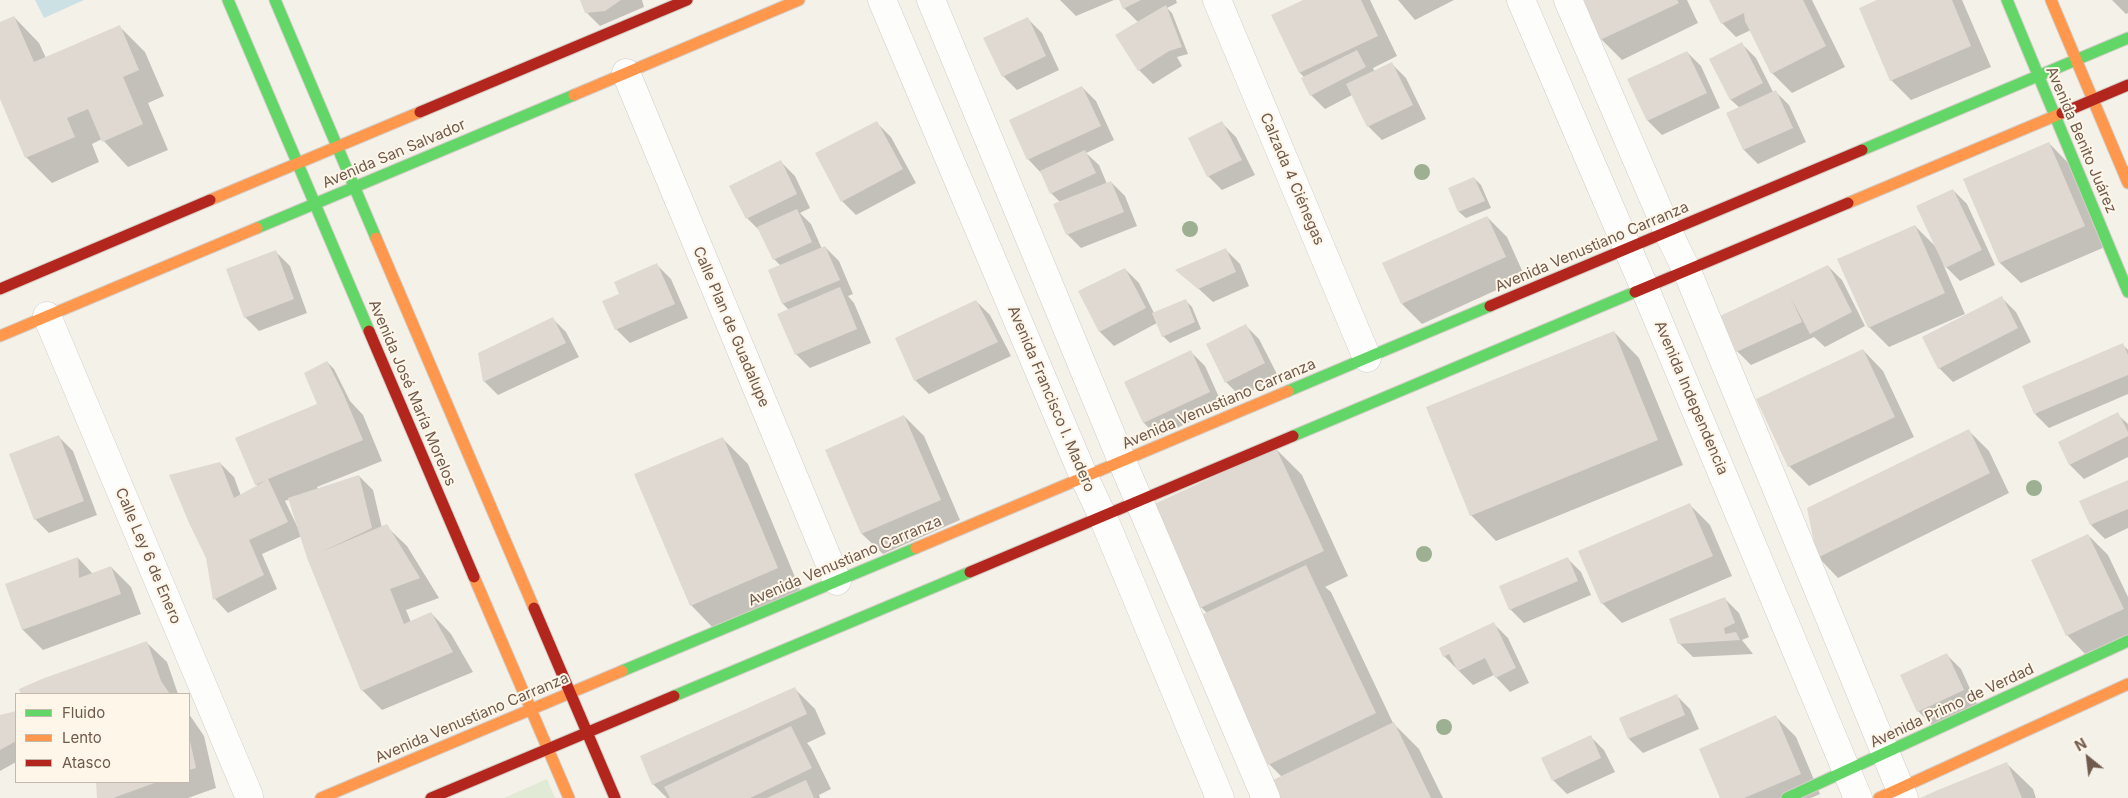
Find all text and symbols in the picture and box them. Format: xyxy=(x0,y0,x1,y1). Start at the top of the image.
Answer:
street label: Avenida Benito Juárez xyxy=(2042,64,2120,216)
street label: Calzada 4 Ciénegas xyxy=(1256,110,1328,248)
street label: Avenida San Salvador xyxy=(320,116,468,192)
street label: Avenida Venustiano Carranza xyxy=(1493,198,1691,296)
street label: Calle Plan de Guadalupe xyxy=(689,244,773,410)
street label: Avenida José María Morelos xyxy=(365,297,459,489)
street label: Avenida Francisco I. Madero xyxy=(1004,303,1098,495)
street label: Avenida Independencia xyxy=(1650,318,1732,478)
street label: Avenida Venustiano Carranza xyxy=(1120,355,1318,453)
street label: Calle Ley 6 de Enero xyxy=(111,485,185,627)
street label: Avenida Venustiano Carranza xyxy=(746,512,944,610)
street label: Avenida Primo de Verdad xyxy=(1867,660,2037,752)
street label: Avenida Venustiano Carranza xyxy=(373,669,571,767)
legend xyxy=(15,693,190,783)
text: Fluido xyxy=(62,703,105,722)
text: Lento xyxy=(62,728,102,747)
north arrow xyxy=(2063,733,2113,783)
text: N xyxy=(2072,734,2089,754)
text: Atasco xyxy=(62,753,111,772)

